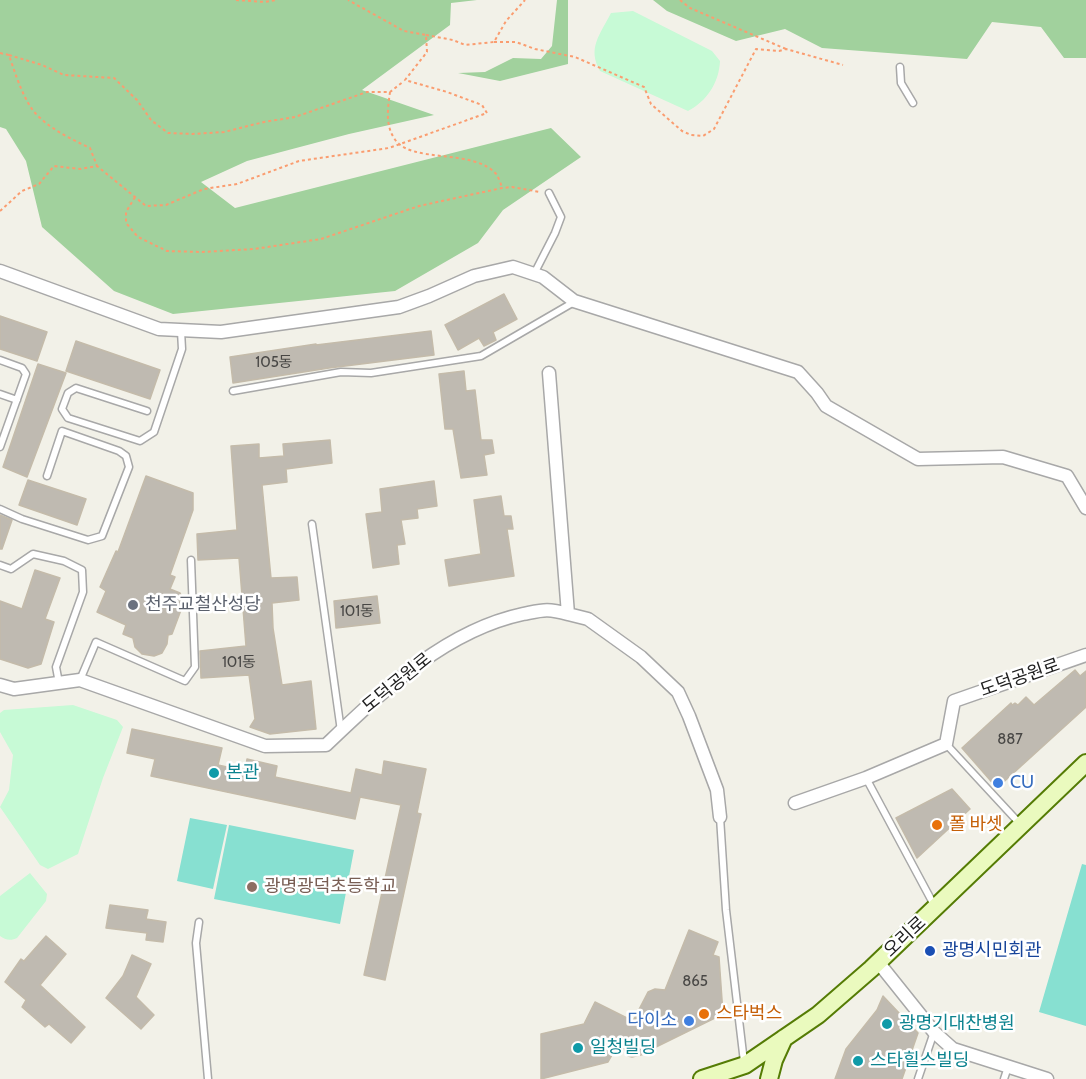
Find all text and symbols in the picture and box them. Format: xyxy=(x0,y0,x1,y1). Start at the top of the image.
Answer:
house number: 105동 xyxy=(255,354,293,372)
place label: 천주교철산성당 xyxy=(145,594,261,616)
marker: 천주교철산성당 xyxy=(126,598,140,612)
house number: 101동 xyxy=(340,603,374,621)
street label: 도덕공원로 xyxy=(358,649,436,717)
house number: 101동 xyxy=(222,654,256,672)
street label: 도덕공원로 xyxy=(977,654,1063,702)
house number: 887 xyxy=(997,731,1023,749)
place label: 본관 xyxy=(226,762,259,784)
marker: 본관 xyxy=(207,766,221,780)
place label: CU xyxy=(1010,772,1034,794)
marker: CU xyxy=(991,776,1005,790)
place label: 폴 바셋 xyxy=(949,814,1003,836)
marker: 폴 바셋 xyxy=(930,818,944,832)
place label: 광명광덕초등학교 xyxy=(264,876,396,898)
marker: 광명광덕초등학교 xyxy=(245,880,259,894)
street label: 오리로 xyxy=(879,912,931,962)
place label: 광명시민회관 xyxy=(942,940,1041,962)
marker: 광명시민회관 xyxy=(923,944,937,958)
house number: 865 xyxy=(682,973,708,991)
place label: 스타벅스 xyxy=(716,1003,782,1025)
marker: 스타벅스 xyxy=(697,1007,711,1021)
place label: 다이소 xyxy=(627,1010,677,1032)
place label: 광명기대찬병원 xyxy=(899,1013,1015,1035)
marker: 다이소 xyxy=(682,1014,696,1028)
marker: 광명기대찬병원 xyxy=(880,1017,894,1031)
place label: 일청빌딩 xyxy=(590,1037,656,1059)
marker: 일청빌딩 xyxy=(571,1041,585,1055)
place label: 스타힐스빌딩 xyxy=(870,1050,969,1072)
marker: 스타힐스빌딩 xyxy=(851,1054,865,1068)

